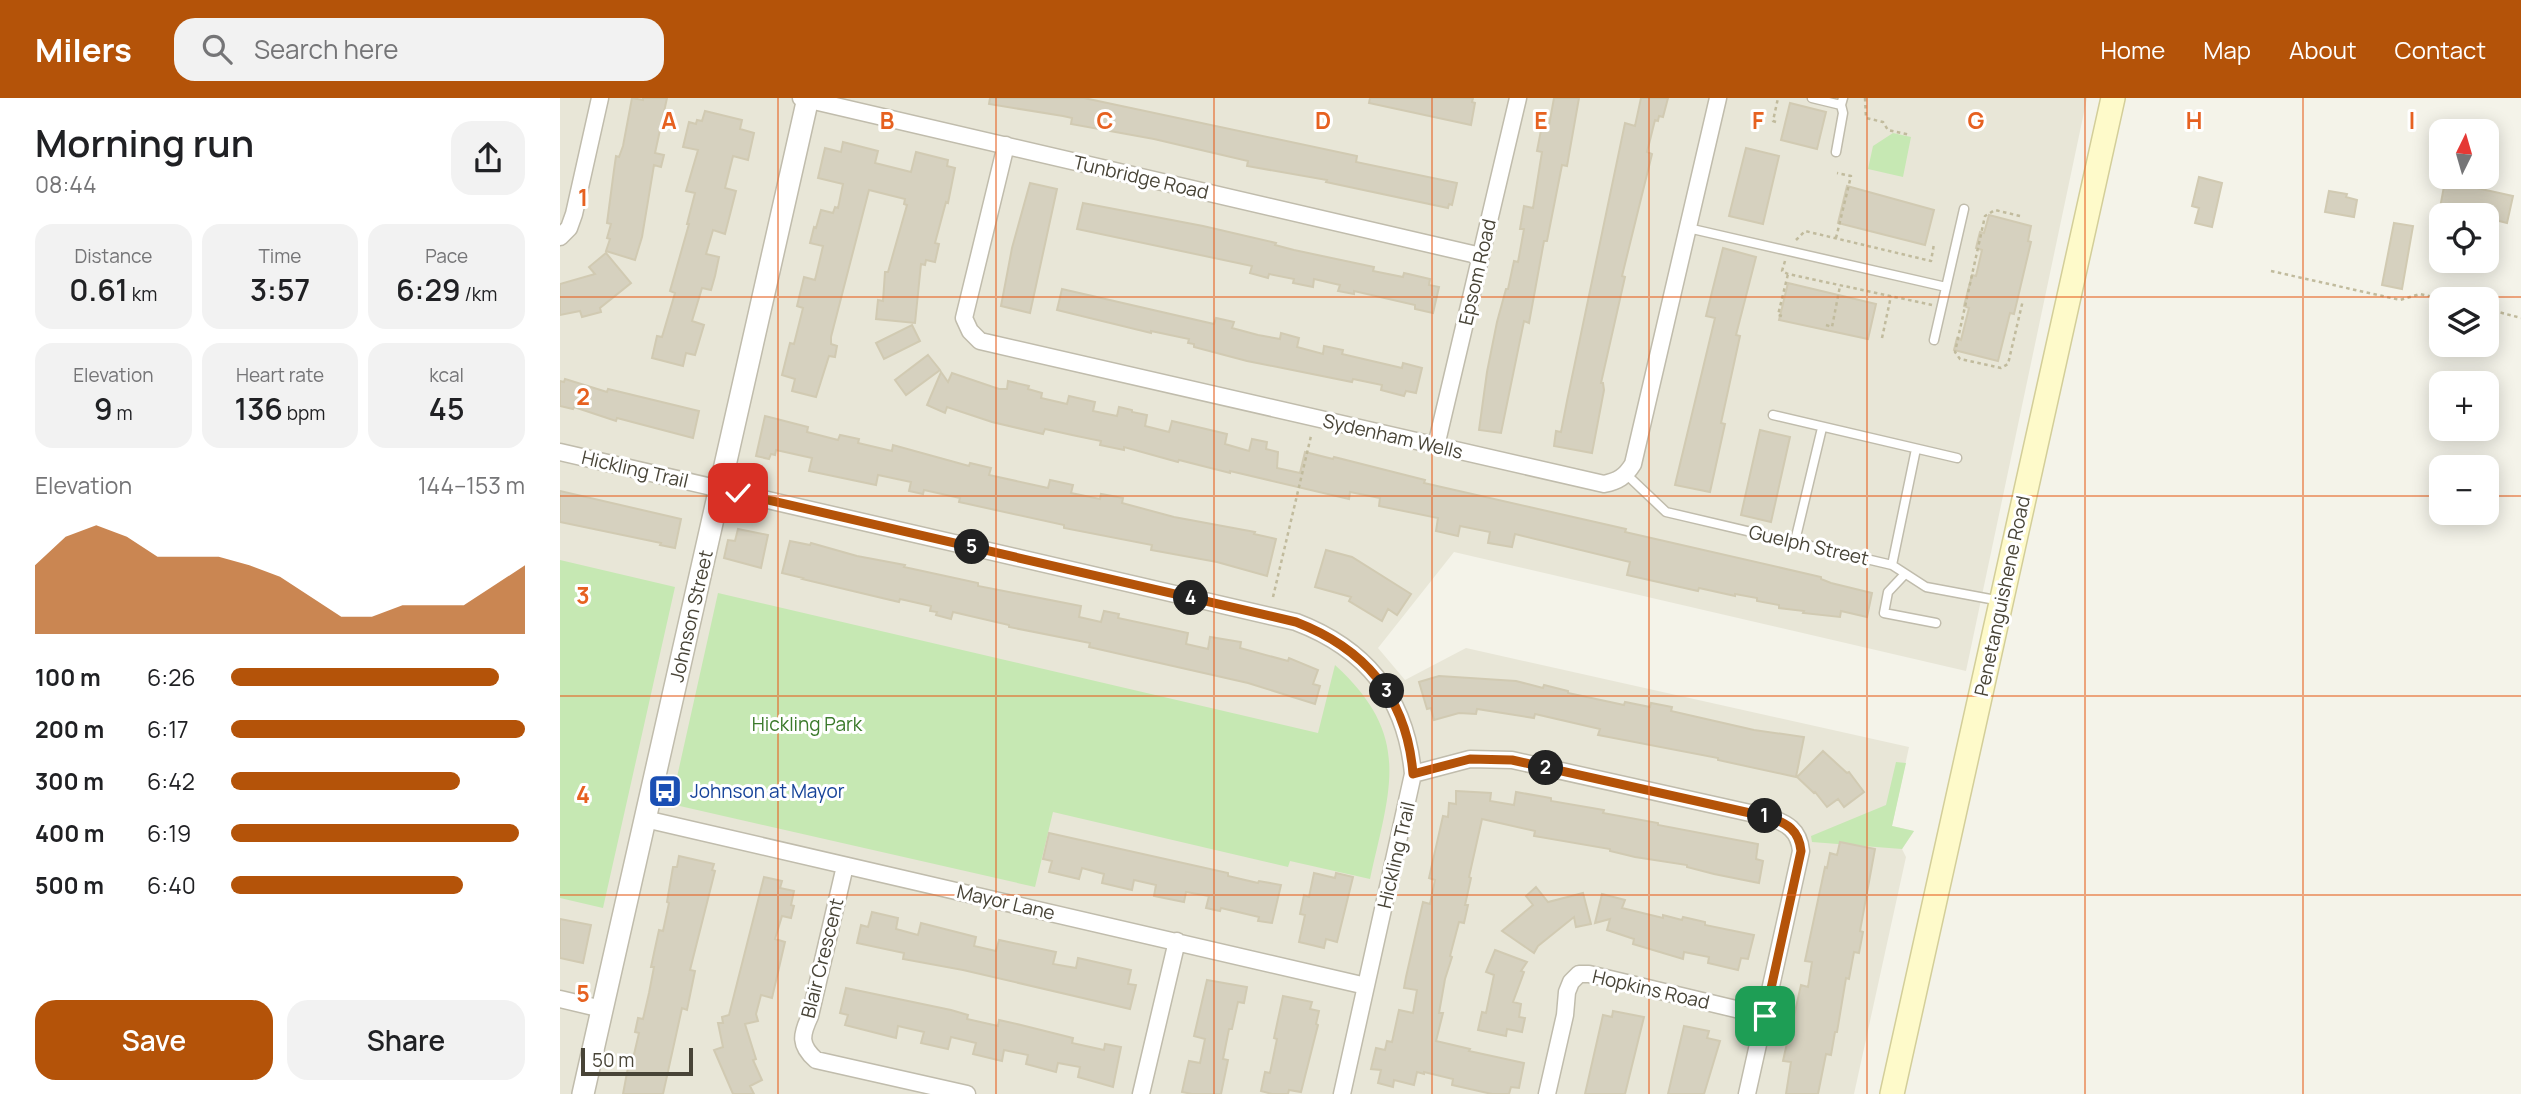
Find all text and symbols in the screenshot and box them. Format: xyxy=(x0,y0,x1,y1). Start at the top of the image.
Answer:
search box xyxy=(174,18,664,81)
text: Milers xyxy=(35,27,132,72)
icon: search xyxy=(198,30,236,68)
text: Search here xyxy=(254,31,399,67)
text: Home xyxy=(2100,33,2165,66)
text: Map xyxy=(2203,33,2251,66)
text: About xyxy=(2289,33,2357,66)
text: Contact xyxy=(2395,33,2486,66)
text: A xyxy=(661,104,677,136)
text: B xyxy=(880,104,894,136)
text: C xyxy=(1097,104,1114,136)
text: D xyxy=(1315,104,1331,136)
text: E xyxy=(1534,104,1548,136)
text: F xyxy=(1752,104,1764,136)
text: G xyxy=(1968,104,1985,136)
text: H xyxy=(2186,104,2202,136)
text: I xyxy=(2409,104,2415,136)
text: Morning run xyxy=(35,116,254,168)
north arrow xyxy=(2429,119,2499,189)
map controls xyxy=(2429,119,2499,525)
button: share xyxy=(451,121,525,195)
street label: Tunbridge Road xyxy=(1071,149,1211,205)
text: 08:44 xyxy=(35,168,97,200)
text: 1 xyxy=(578,181,588,213)
button: locate xyxy=(2429,203,2499,273)
street label: Epsom Road xyxy=(1452,216,1502,328)
text: Distance xyxy=(74,243,152,269)
text: Time xyxy=(259,243,301,269)
text: Pace xyxy=(425,243,468,269)
text: 0.61 xyxy=(69,269,128,310)
text: 3:57 xyxy=(250,269,310,310)
text: 6:29 xyxy=(396,269,461,310)
text: km xyxy=(128,281,157,307)
text: /km xyxy=(461,281,497,307)
button: layers xyxy=(2429,287,2499,357)
text: Elevation xyxy=(73,362,153,388)
text: Heart rate xyxy=(236,362,324,388)
text: kcal xyxy=(429,362,464,388)
button: + xyxy=(2429,371,2499,441)
text: 2 xyxy=(576,380,590,412)
text: 9 xyxy=(94,388,113,429)
text: 136 xyxy=(235,388,283,429)
text: 45 xyxy=(429,388,464,429)
text: m xyxy=(113,400,133,426)
text: bpm xyxy=(283,400,325,426)
street label: Sydenham Wells xyxy=(1320,407,1466,465)
street label: Hickling Trail xyxy=(579,444,691,494)
button: − xyxy=(2429,455,2499,525)
pin xyxy=(708,463,768,523)
text: Elevation xyxy=(35,469,132,501)
text: 144–153 m xyxy=(418,469,525,501)
icon: check xyxy=(719,474,757,512)
street label: Penetanguishene Road xyxy=(1968,493,2036,699)
street label: Guelph Street xyxy=(1746,519,1872,571)
pin: 5 xyxy=(954,530,990,564)
text: 5 xyxy=(966,533,977,559)
street label: Johnson Street xyxy=(663,547,719,685)
text: 3 xyxy=(576,579,590,611)
pin: 4 xyxy=(1174,580,1208,616)
text: 4 xyxy=(1185,584,1196,610)
text: 100 m xyxy=(35,661,101,693)
text: 6:26 xyxy=(147,661,196,693)
pin: 3 xyxy=(1370,674,1404,708)
text: 3 xyxy=(1381,677,1392,703)
park label: Hickling Park xyxy=(752,711,863,737)
text: 200 m xyxy=(35,713,104,745)
text: 6:17 xyxy=(147,713,189,745)
pin: 2 xyxy=(1528,750,1564,786)
text: 2 xyxy=(1540,754,1551,780)
text: 300 m xyxy=(35,765,104,797)
text: 6:42 xyxy=(147,765,195,797)
bus stop icon: Johnson at Mayor xyxy=(646,772,684,810)
text: 4 xyxy=(576,778,590,810)
place label: Johnson at Mayor xyxy=(690,778,845,804)
pin: 1 xyxy=(1748,798,1782,834)
street label: Hickling Trail xyxy=(1371,799,1421,911)
text: 1 xyxy=(1760,802,1769,828)
text: 400 m xyxy=(35,817,105,849)
text: 6:19 xyxy=(147,817,191,849)
text: 500 m xyxy=(35,869,104,901)
text: 6:40 xyxy=(147,869,196,901)
street label: Mayor Lane xyxy=(954,878,1058,926)
street label: Blair Crescent xyxy=(795,895,849,1021)
street label: Hopkins Road xyxy=(1590,963,1712,1015)
text: 5 xyxy=(576,977,590,1009)
pin xyxy=(1735,986,1795,1046)
icon: arrive xyxy=(1746,997,1784,1035)
button: Save xyxy=(35,1000,273,1080)
button: Share xyxy=(287,1000,525,1080)
scale bar xyxy=(581,1045,693,1077)
text: 50 m xyxy=(592,1047,634,1073)

